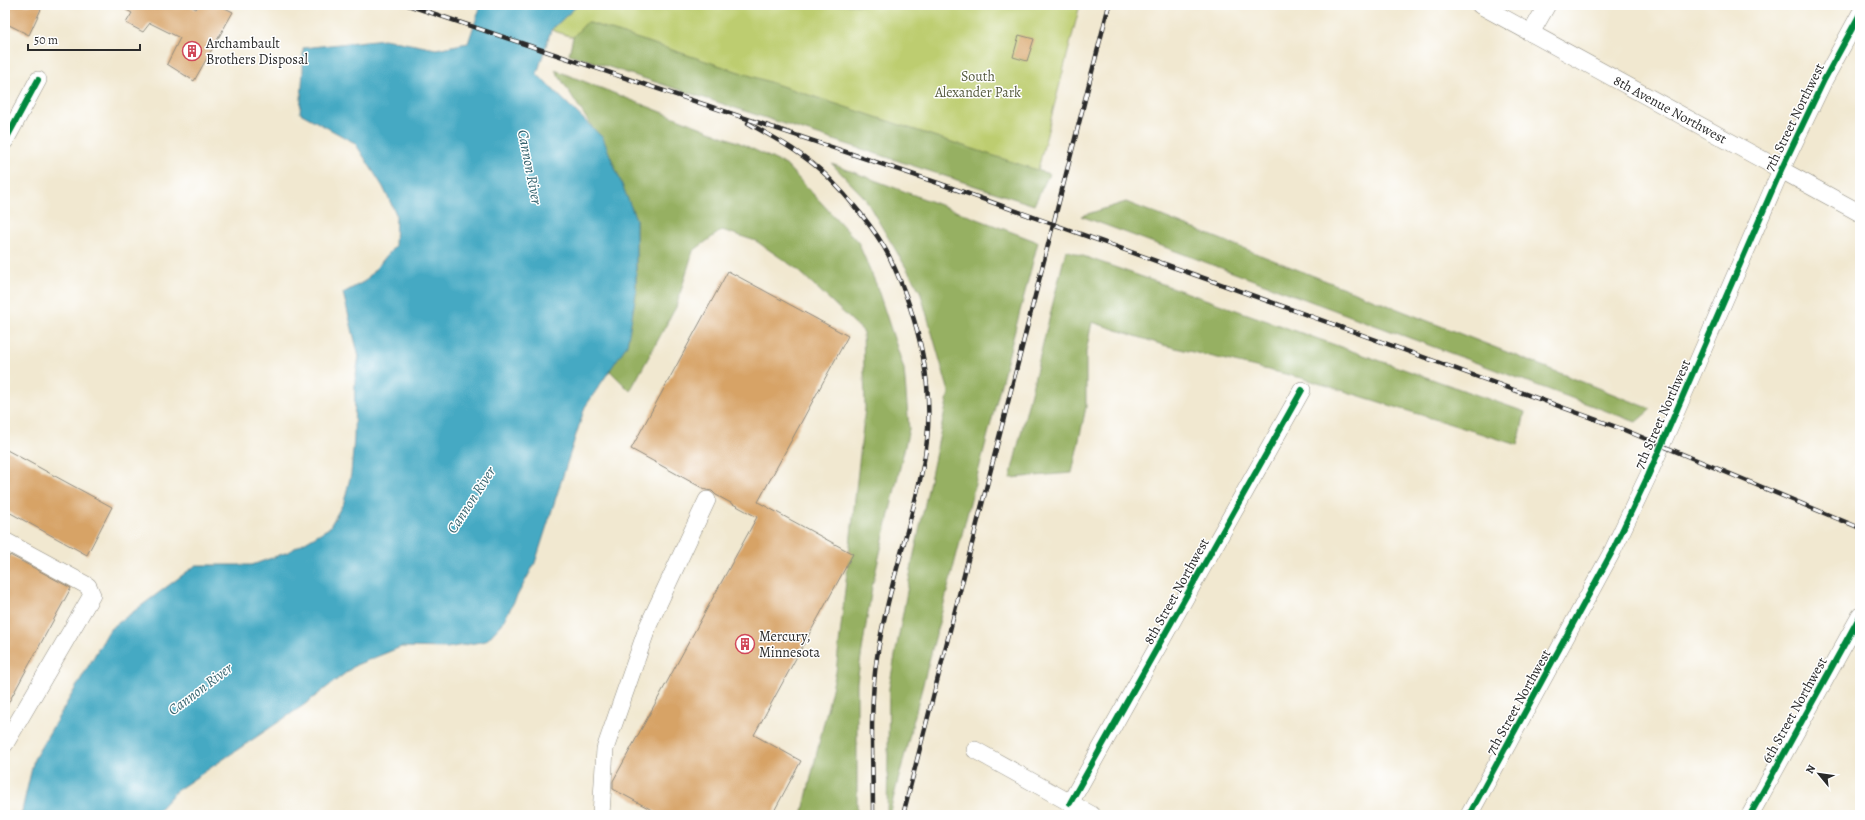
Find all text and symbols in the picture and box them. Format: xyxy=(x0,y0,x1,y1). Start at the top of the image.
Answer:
scale bar xyxy=(28,26,140,52)
text: 50 m xyxy=(34,32,58,48)
place label: Archambault Brothers Disposal xyxy=(205,34,308,69)
building icon: Archambault Brothers Disposal xyxy=(181,40,203,62)
street label: 7th Street Northwest xyxy=(1760,60,1829,174)
park label: South Alexander Park xyxy=(934,67,1021,102)
street label: 8th Avenue Northwest xyxy=(1610,71,1730,148)
water label: Cannon River xyxy=(513,128,547,207)
street label: 7th Street Northwest xyxy=(1630,356,1695,472)
water label: Cannon River xyxy=(442,462,500,537)
street label: 8th Street Northwest xyxy=(1139,534,1214,648)
place label: Mercury, Minnesota xyxy=(759,627,821,662)
building icon: Mercury, Minnesota xyxy=(734,633,756,655)
street label: 7th Street Northwest xyxy=(1482,646,1556,758)
street label: 6th Street Northwest xyxy=(1757,653,1832,767)
water label: Cannon River xyxy=(164,658,237,720)
north arrow xyxy=(1799,754,1839,794)
text: N xyxy=(1802,762,1819,777)

